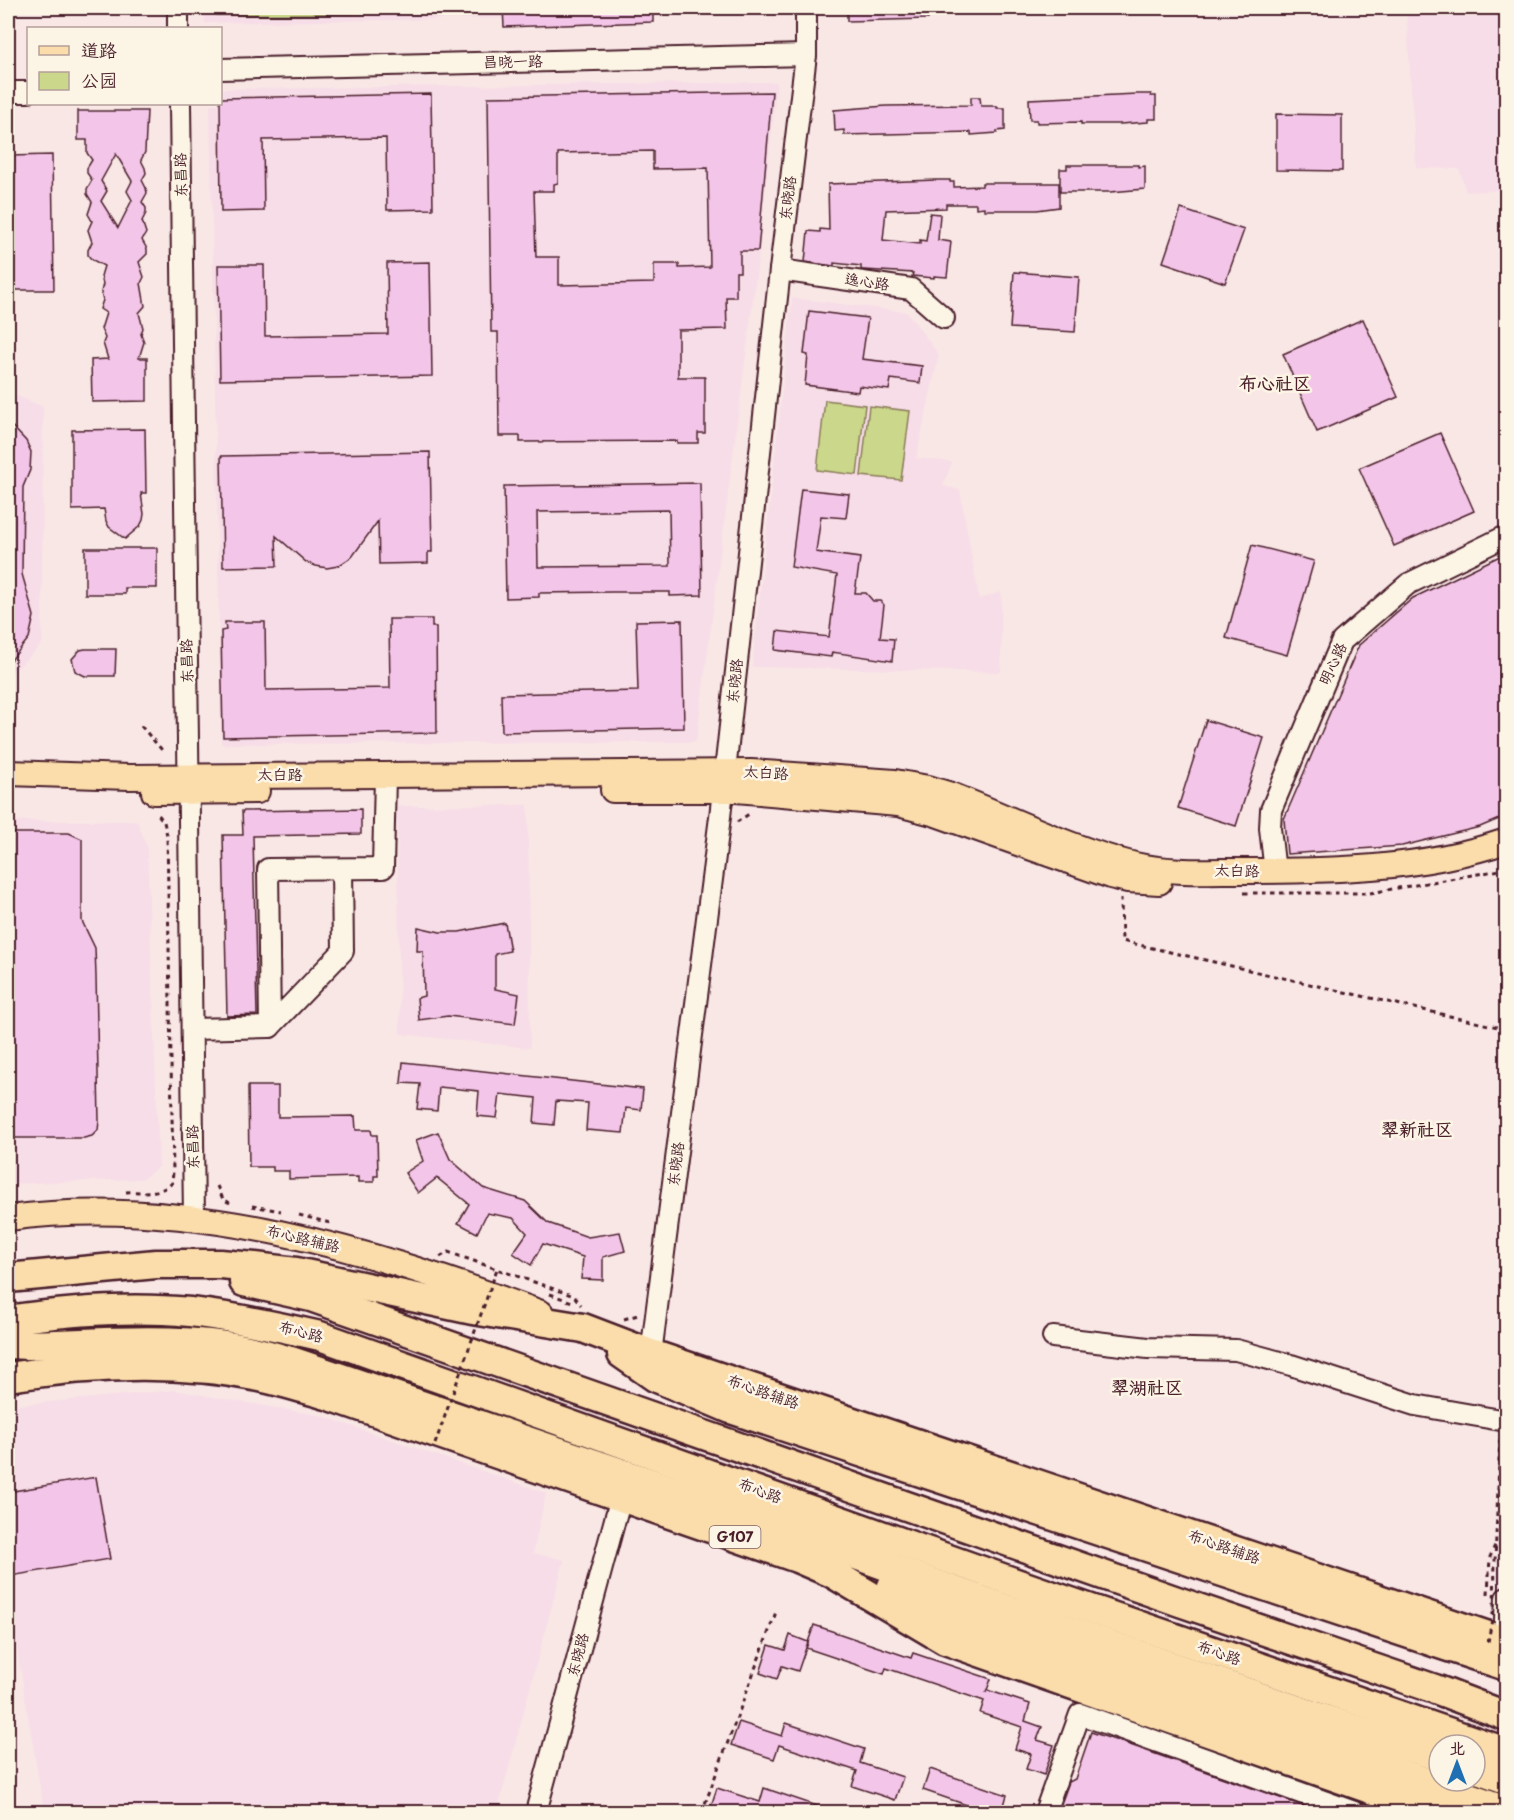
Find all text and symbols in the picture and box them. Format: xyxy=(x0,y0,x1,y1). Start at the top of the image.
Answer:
legend xyxy=(27,27,222,105)
text: 道路 xyxy=(81,36,117,63)
street label: 昌晓一路 xyxy=(483,48,543,73)
text: 公园 xyxy=(81,66,117,93)
street label: 东昌路 xyxy=(168,152,191,198)
street label: 东晓路 xyxy=(772,174,801,222)
street label: 逸心路 xyxy=(843,266,891,295)
district label: 布心社区 xyxy=(1239,369,1311,396)
street label: 东昌路 xyxy=(174,638,197,684)
street label: 明心路 xyxy=(1312,638,1352,689)
street label: 东晓路 xyxy=(720,657,747,704)
street label: 太白路 xyxy=(743,759,789,784)
street label: 太白路 xyxy=(257,762,303,785)
street label: 太白路 xyxy=(1214,858,1260,881)
district label: 翠新社区 xyxy=(1381,1115,1453,1142)
street label: 东昌路 xyxy=(180,1124,203,1170)
street label: 东晓路 xyxy=(660,1140,689,1188)
street label: 布心路辅路 xyxy=(264,1218,342,1257)
street label: 布心路 xyxy=(277,1314,326,1347)
street label: 布心路辅路 xyxy=(724,1367,803,1414)
district label: 翠湖社区 xyxy=(1111,1373,1183,1400)
street label: 布心路 xyxy=(735,1471,786,1508)
street label: 布心路辅路 xyxy=(1185,1522,1264,1569)
road number: G107 xyxy=(710,1526,760,1548)
street label: 东晓路 xyxy=(560,1630,593,1679)
street label: 布心路 xyxy=(1194,1633,1245,1670)
north arrow xyxy=(1427,1733,1487,1793)
text: 北 xyxy=(1449,1735,1465,1759)

